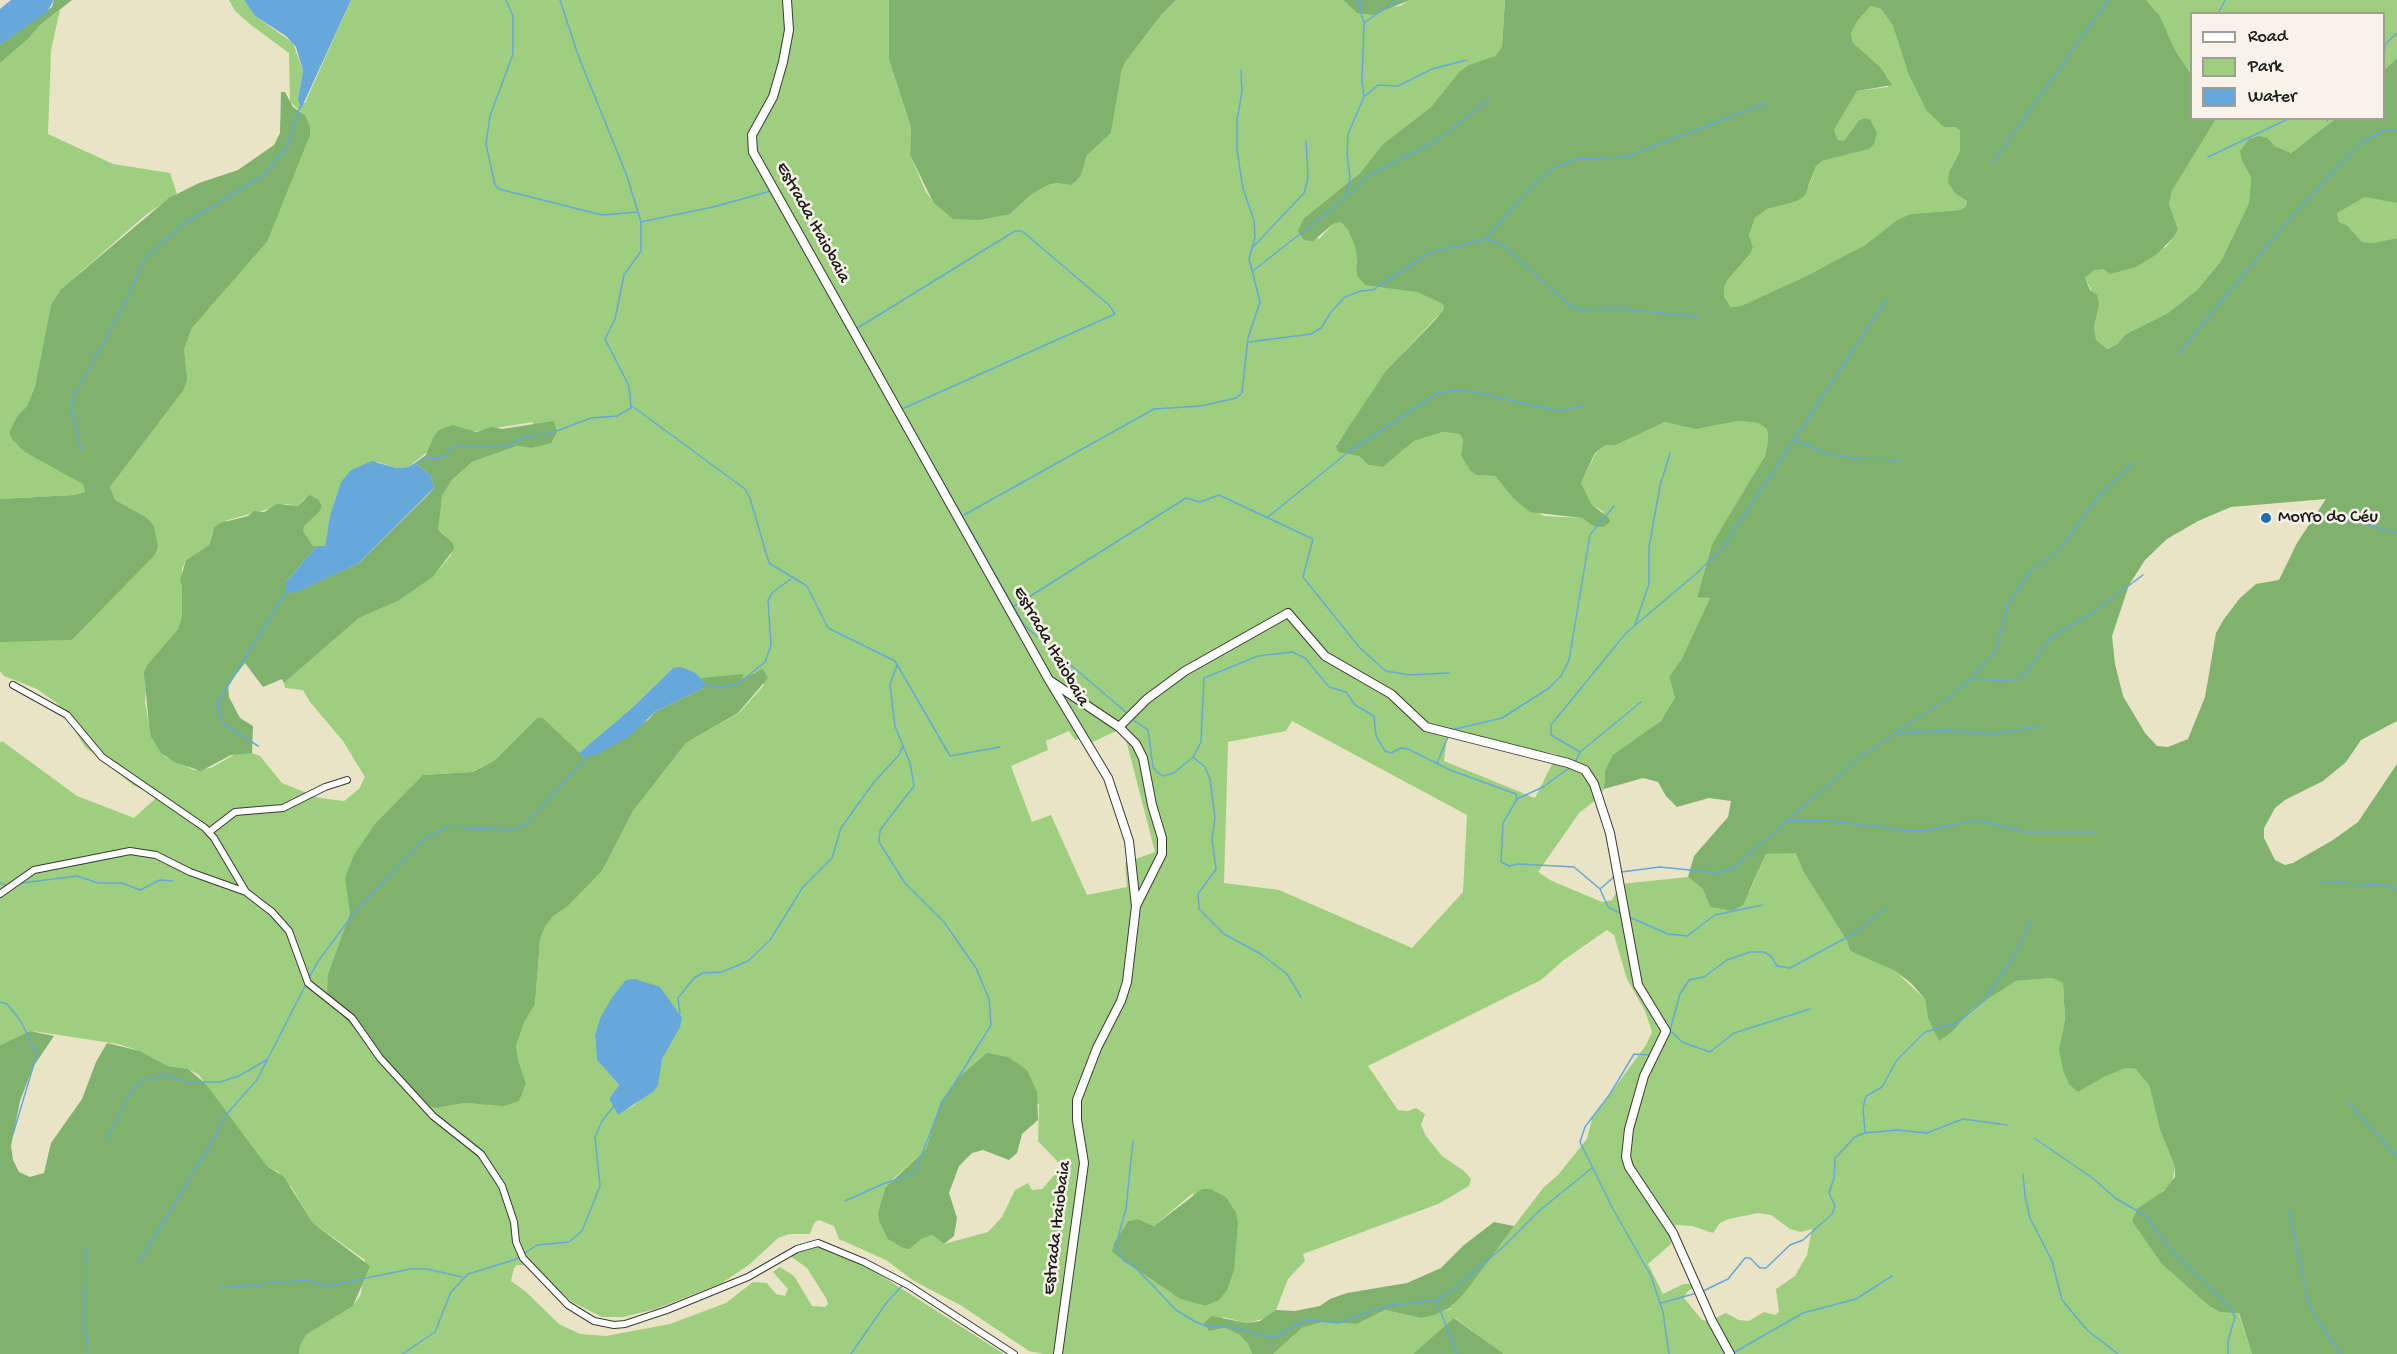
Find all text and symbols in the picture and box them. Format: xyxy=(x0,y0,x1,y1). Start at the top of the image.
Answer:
legend xyxy=(2190,12,2385,120)
text: Road xyxy=(2248,27,2287,48)
text: Park xyxy=(2248,57,2282,78)
text: Water xyxy=(2248,87,2296,108)
street label: Estrada Itaiobaia xyxy=(770,159,854,287)
place label: Morro do Céu xyxy=(2278,507,2378,529)
marker: Morro do Céu xyxy=(2259,511,2273,525)
street label: Estrada Itaiobaia xyxy=(1007,583,1093,711)
street label: Estrada Itaiobaia xyxy=(1039,1160,1077,1296)

